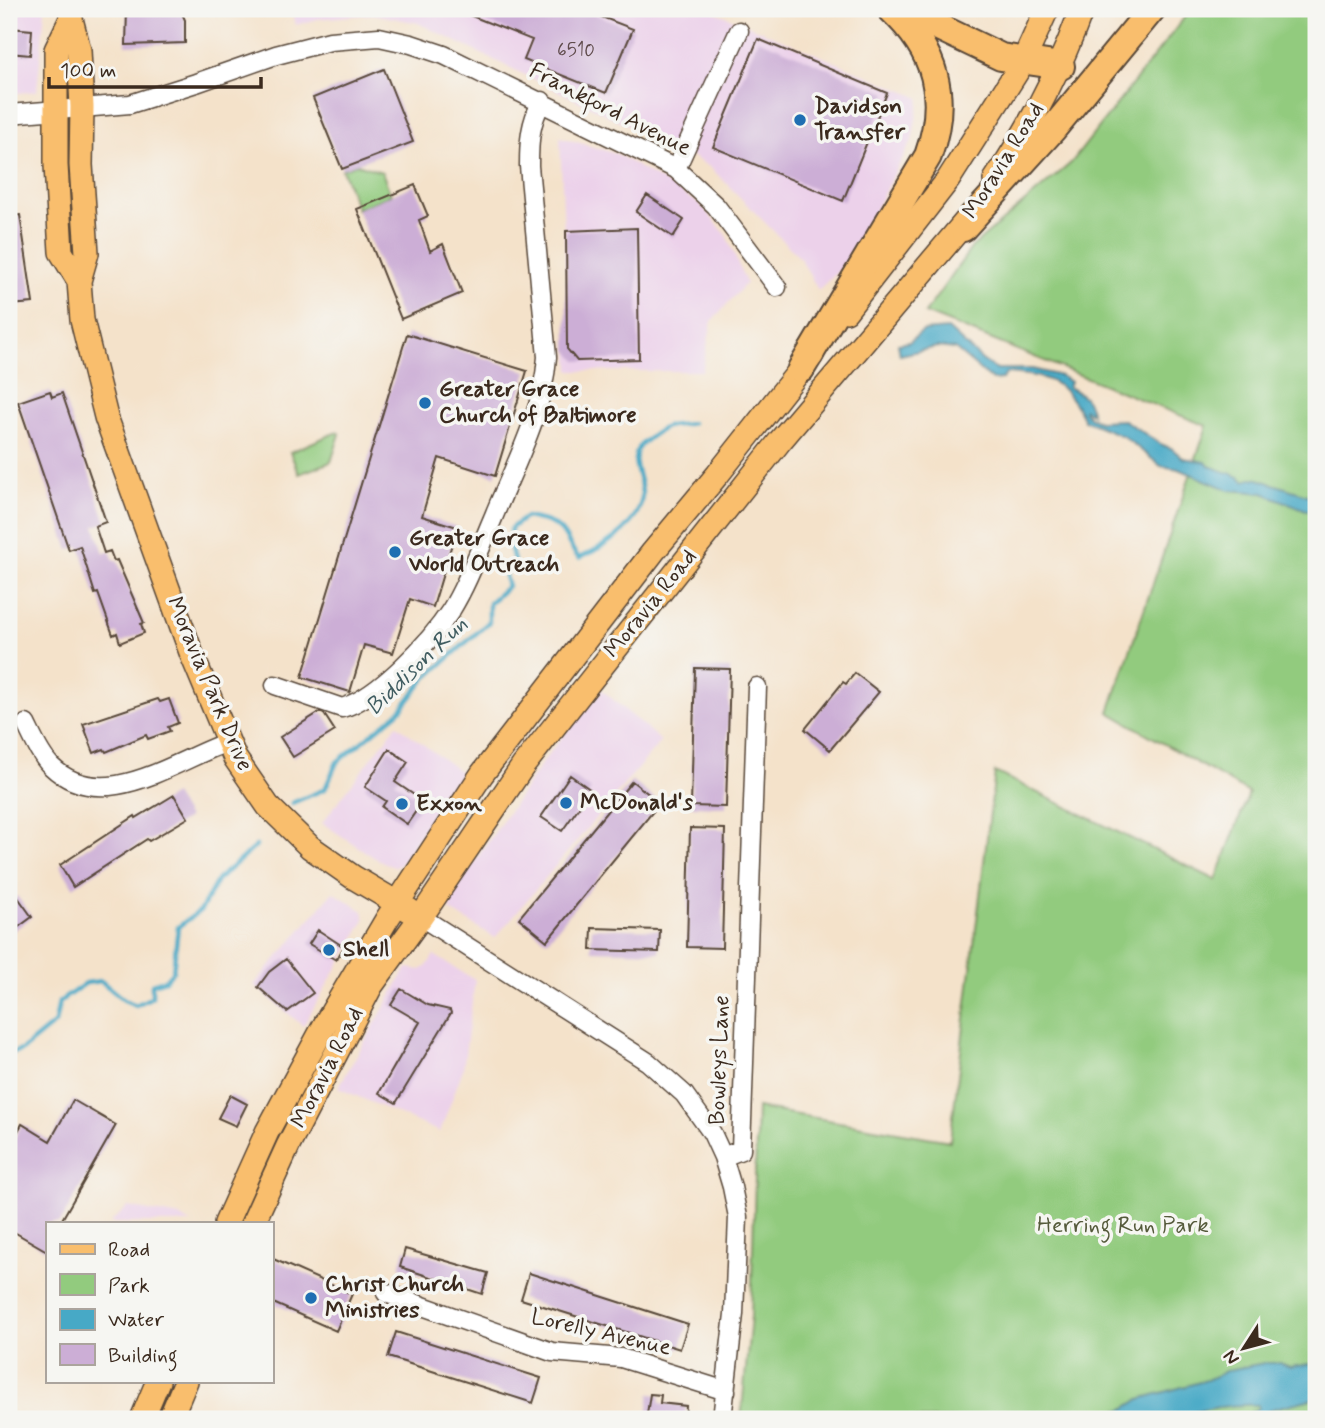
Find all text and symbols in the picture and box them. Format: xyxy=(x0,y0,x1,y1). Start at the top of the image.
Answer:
house number: 6510 xyxy=(557,38,595,63)
scale bar xyxy=(49,46,261,90)
street label: Frankford Avenue xyxy=(523,56,696,165)
text: 100 m xyxy=(60,57,116,85)
place label: Davidson Transfer xyxy=(814,92,906,148)
street label: Moravia Road xyxy=(956,97,1052,225)
marker: Davidson Transfer xyxy=(792,112,808,128)
place label: Greater Grace Church of Baltimore xyxy=(439,375,637,431)
marker: Greater Grace Church of Baltimore xyxy=(417,395,433,411)
place label: Greater Grace World Outreach xyxy=(408,524,559,580)
street label: Moravia Road xyxy=(598,543,704,665)
marker: Greater Grace World Outreach xyxy=(387,544,403,560)
street label: Moravia Park Drive xyxy=(159,592,259,776)
water label: Biddison Run xyxy=(359,610,475,722)
place label: McDonald's xyxy=(580,788,694,818)
place label: Exxon xyxy=(416,789,483,819)
marker: McDonald's xyxy=(558,795,574,811)
marker: Exxon xyxy=(394,796,410,812)
place label: Shell xyxy=(343,935,389,965)
marker: Shell xyxy=(321,942,337,958)
street label: Bowleys Lane xyxy=(703,995,737,1125)
street label: Moravia Road xyxy=(285,1002,371,1134)
park label: Herring Run Park xyxy=(1037,1211,1209,1243)
legend xyxy=(46,1222,273,1382)
text: Road xyxy=(108,1236,150,1264)
place label: Christ Church Ministries xyxy=(325,1270,464,1326)
text: Park xyxy=(108,1272,150,1300)
marker: Christ Church Ministries xyxy=(303,1290,319,1306)
street label: Lorelly Avenue xyxy=(528,1302,674,1364)
text: Water xyxy=(108,1306,164,1334)
north arrow xyxy=(1210,1312,1280,1382)
text: Building xyxy=(108,1342,178,1372)
text: N xyxy=(1218,1345,1245,1370)

